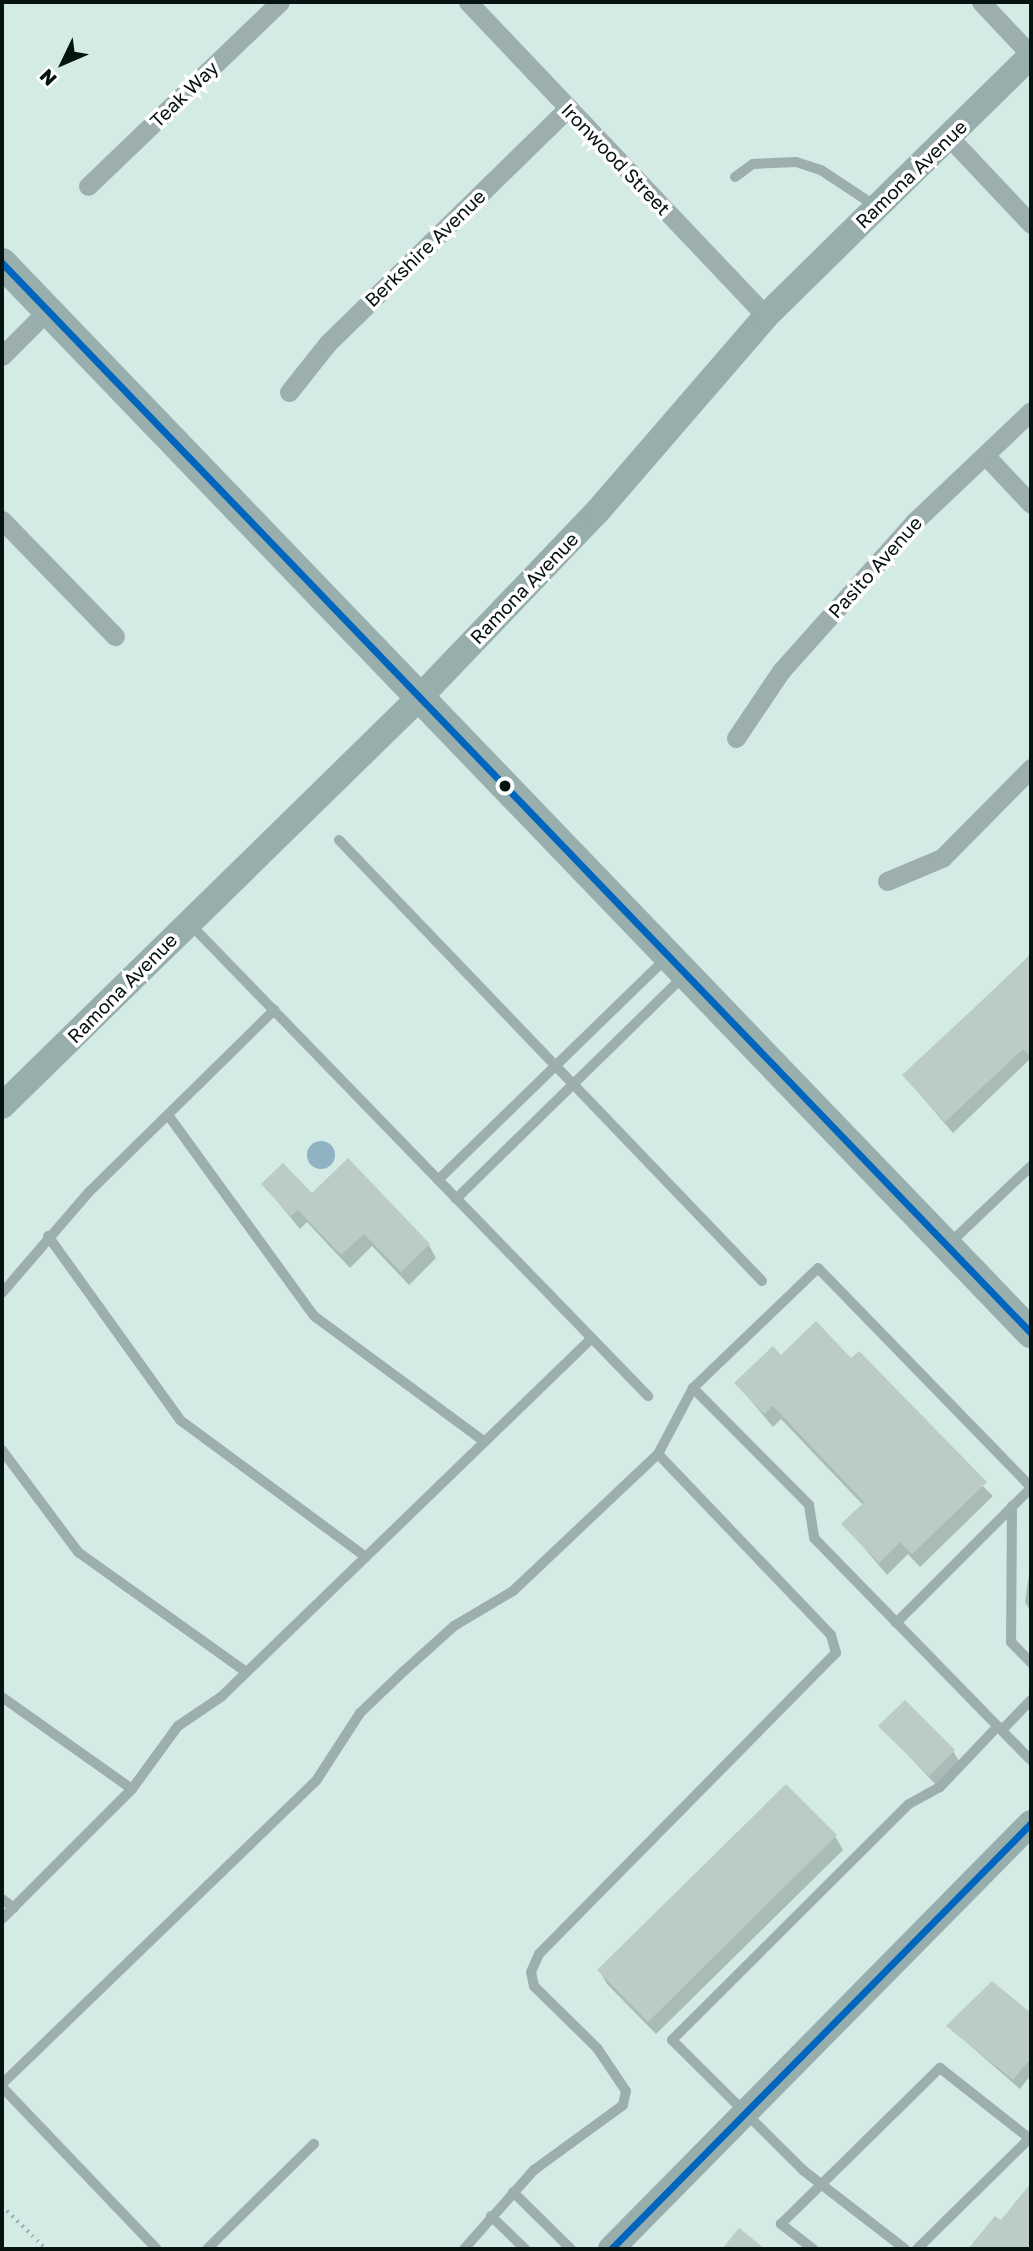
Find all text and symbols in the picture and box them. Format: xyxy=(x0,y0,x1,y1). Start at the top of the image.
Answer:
north arrow xyxy=(28,28,98,98)
street label: Teak Way xyxy=(145,56,223,132)
text: N xyxy=(34,65,61,91)
street label: Ironwood Street xyxy=(557,98,675,220)
street label: Ramona Avenue xyxy=(851,115,971,233)
street label: Berkshire Avenue xyxy=(360,185,490,311)
street label: Pasito Avenue xyxy=(823,511,927,623)
street label: Ramona Avenue xyxy=(465,528,583,648)
unlabelled marker xyxy=(498,779,512,793)
street label: Ramona Avenue xyxy=(62,928,182,1048)

